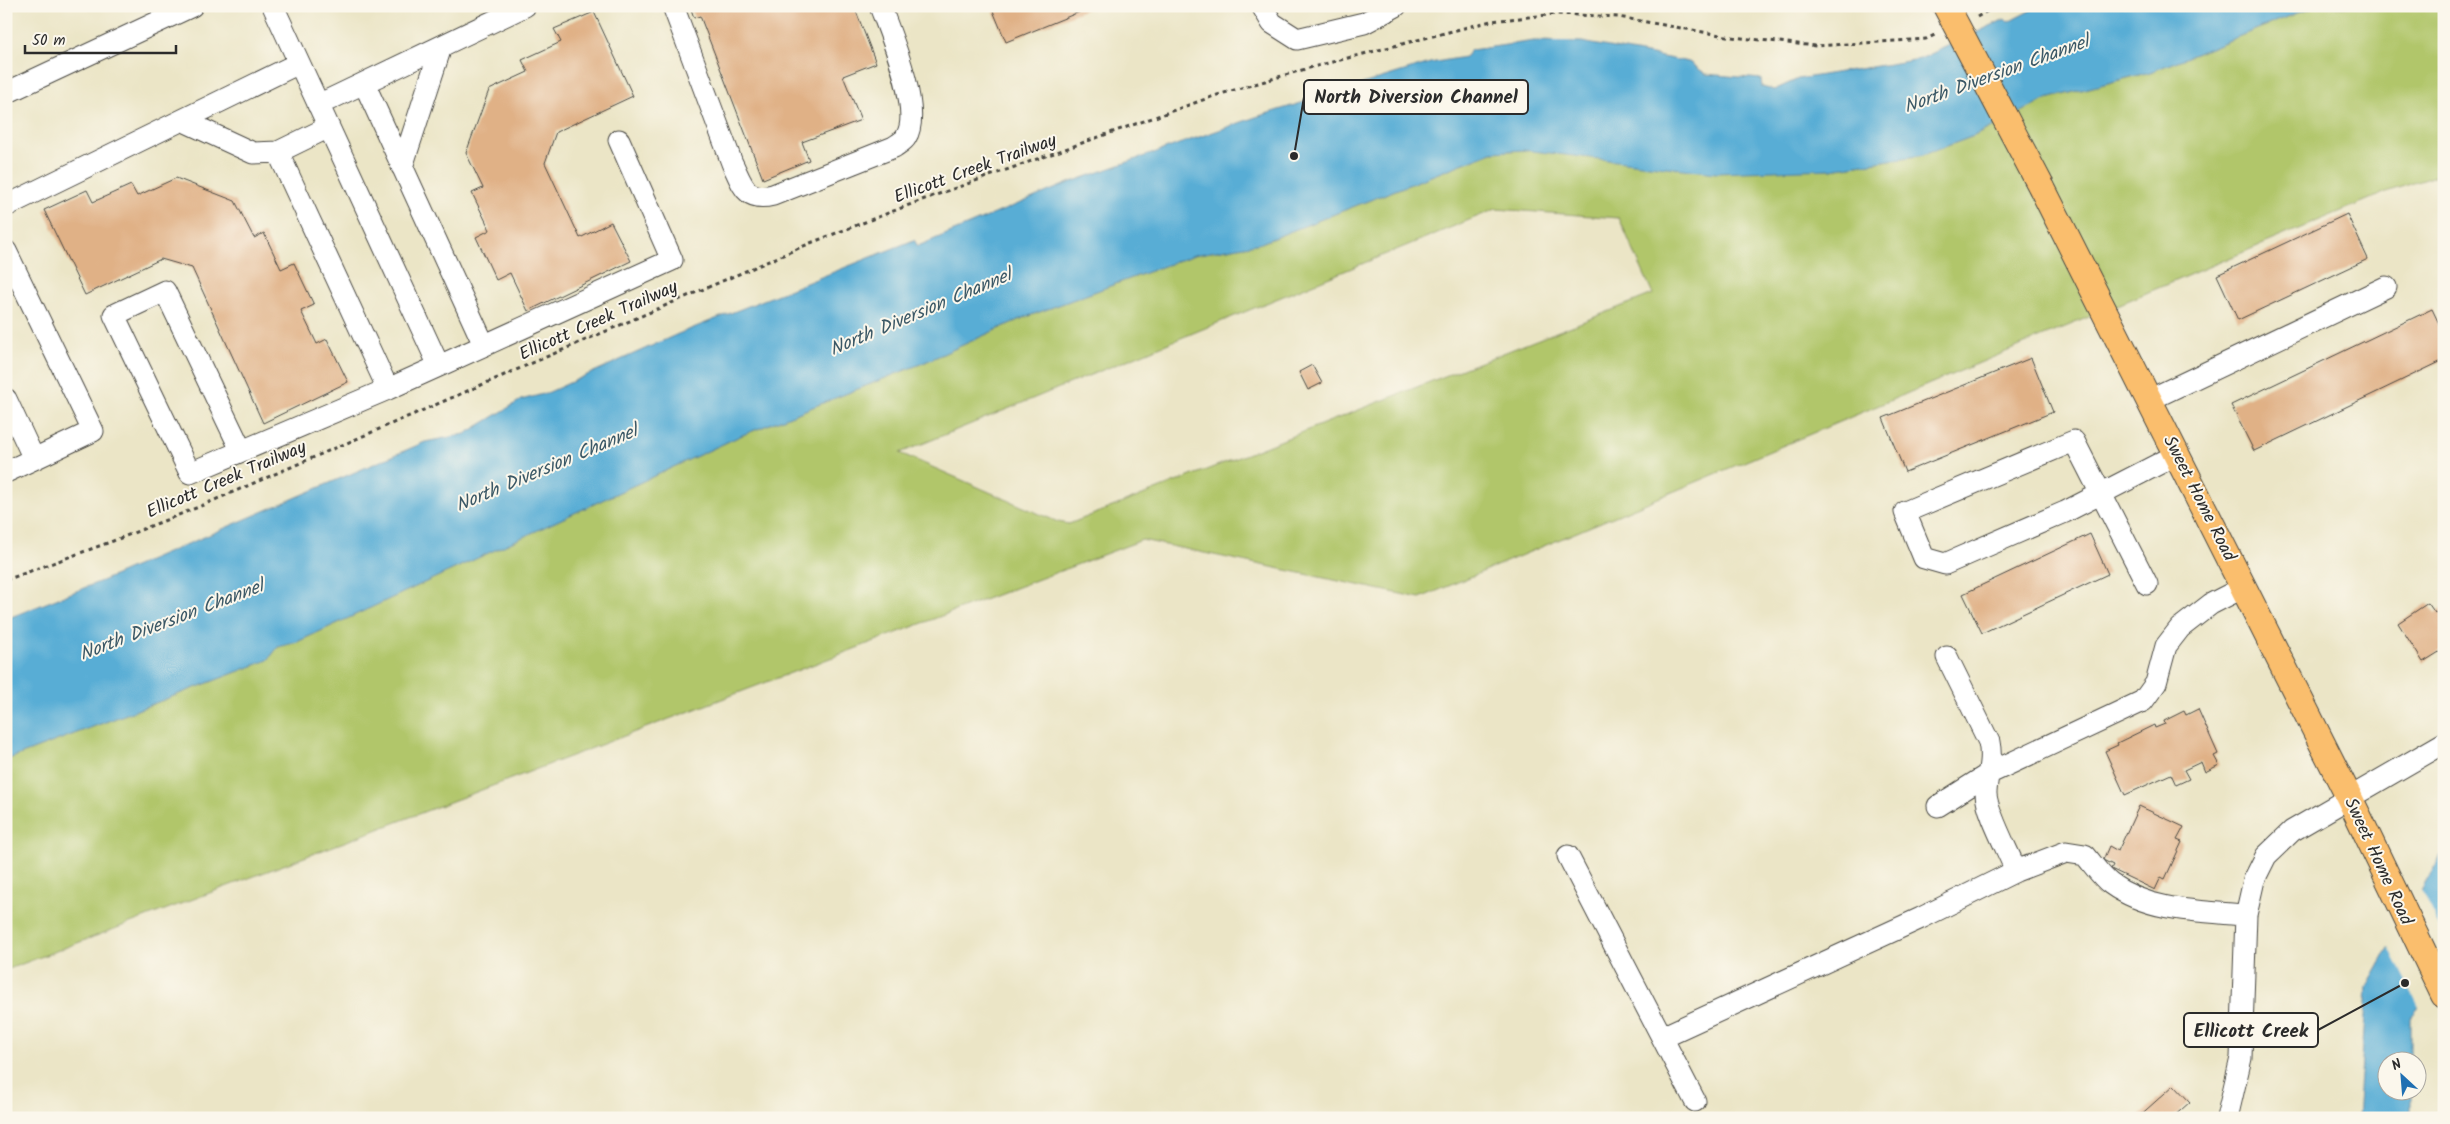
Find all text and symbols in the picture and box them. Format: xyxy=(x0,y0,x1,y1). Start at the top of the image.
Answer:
scale bar xyxy=(25,22,176,54)
water label: North Diversion Channel xyxy=(1900,26,2097,122)
text: 50 m xyxy=(32,29,66,53)
callout: North Diversion Channel xyxy=(1304,80,1528,114)
text: North Diversion Channel xyxy=(1314,83,1519,113)
street label: Ellicott Creek Trailway xyxy=(890,126,1061,212)
water label: North Diversion Channel xyxy=(825,260,1020,365)
street label: Ellicott Creek Trailway xyxy=(514,273,683,369)
water label: North Diversion Channel xyxy=(451,416,646,521)
street label: Sweet Home Road xyxy=(2154,431,2243,568)
street label: Ellicott Creek Trailway xyxy=(142,433,312,527)
water label: North Diversion Channel xyxy=(75,571,271,670)
street label: Sweet Home Road xyxy=(2335,793,2420,931)
callout: Ellicott Creek xyxy=(2184,1013,2318,1047)
text: Ellicott Creek xyxy=(2194,1017,2309,1047)
north arrow xyxy=(2378,1052,2428,1102)
text: N xyxy=(2388,1053,2406,1077)

